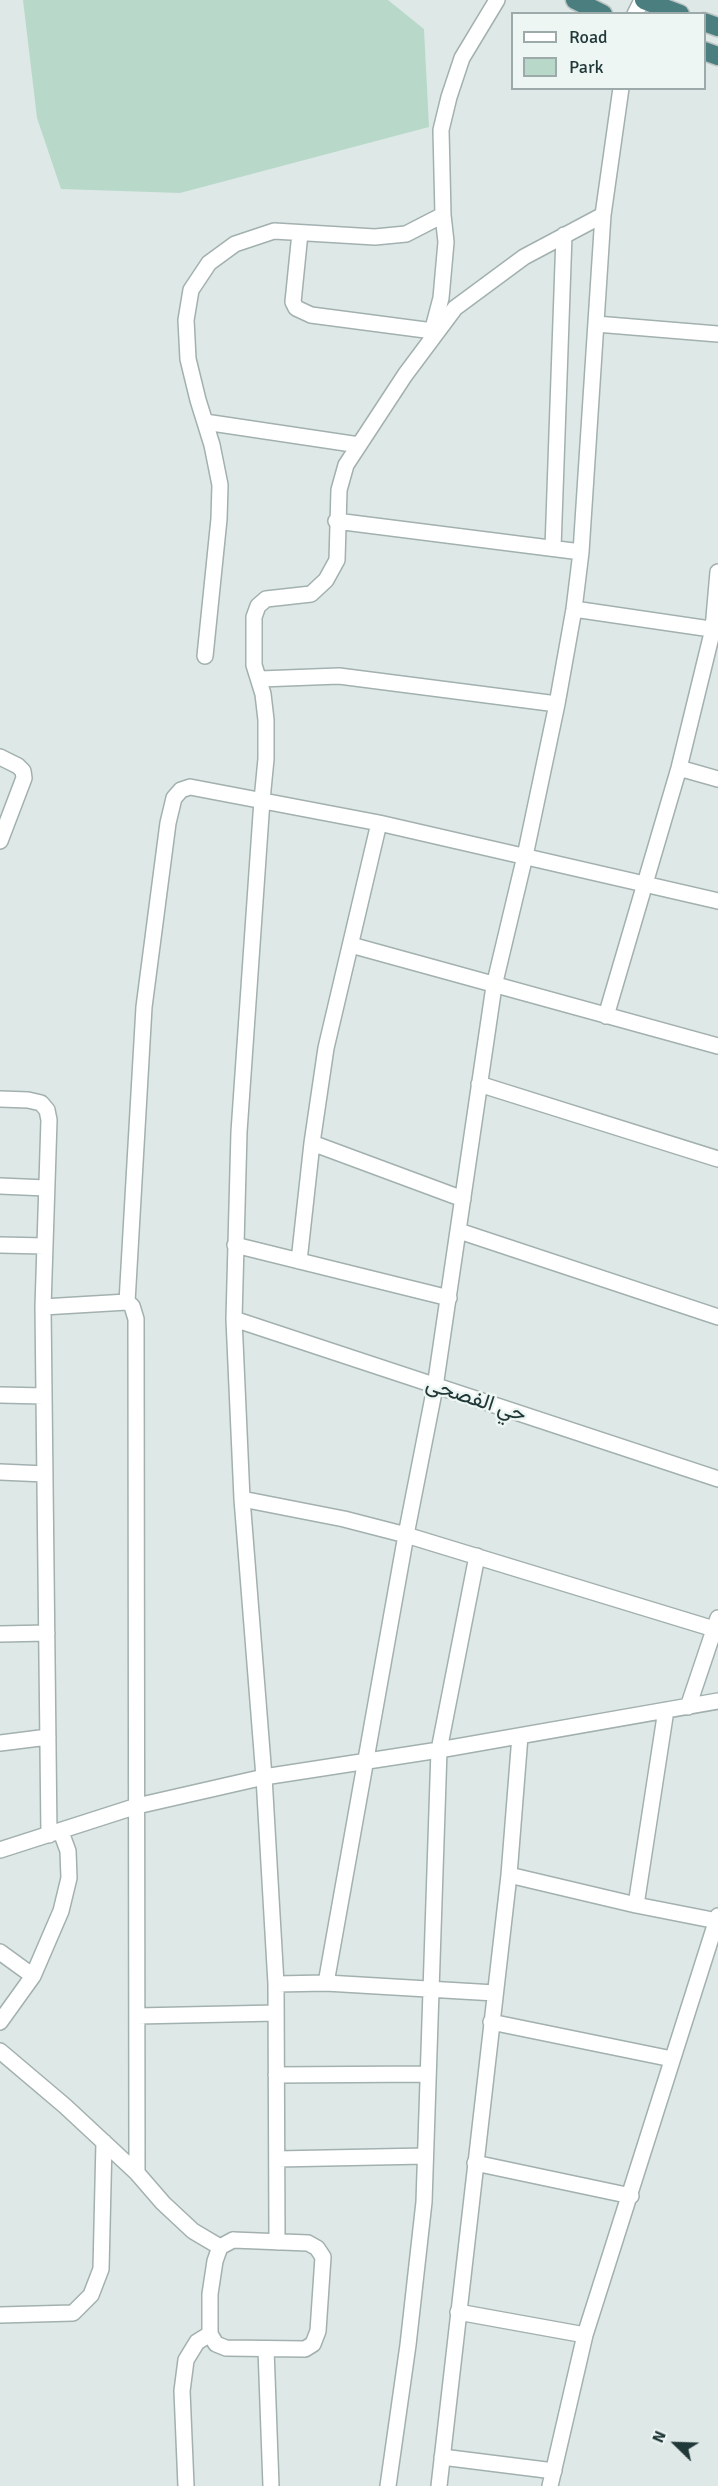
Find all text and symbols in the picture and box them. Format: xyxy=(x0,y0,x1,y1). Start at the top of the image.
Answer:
legend xyxy=(511,12,706,90)
text: Road xyxy=(569,26,608,48)
text: Park xyxy=(569,56,604,78)
street label: حي الفصحى xyxy=(422,1371,530,1429)
north arrow xyxy=(646,2414,706,2474)
text: N xyxy=(648,2428,671,2446)

